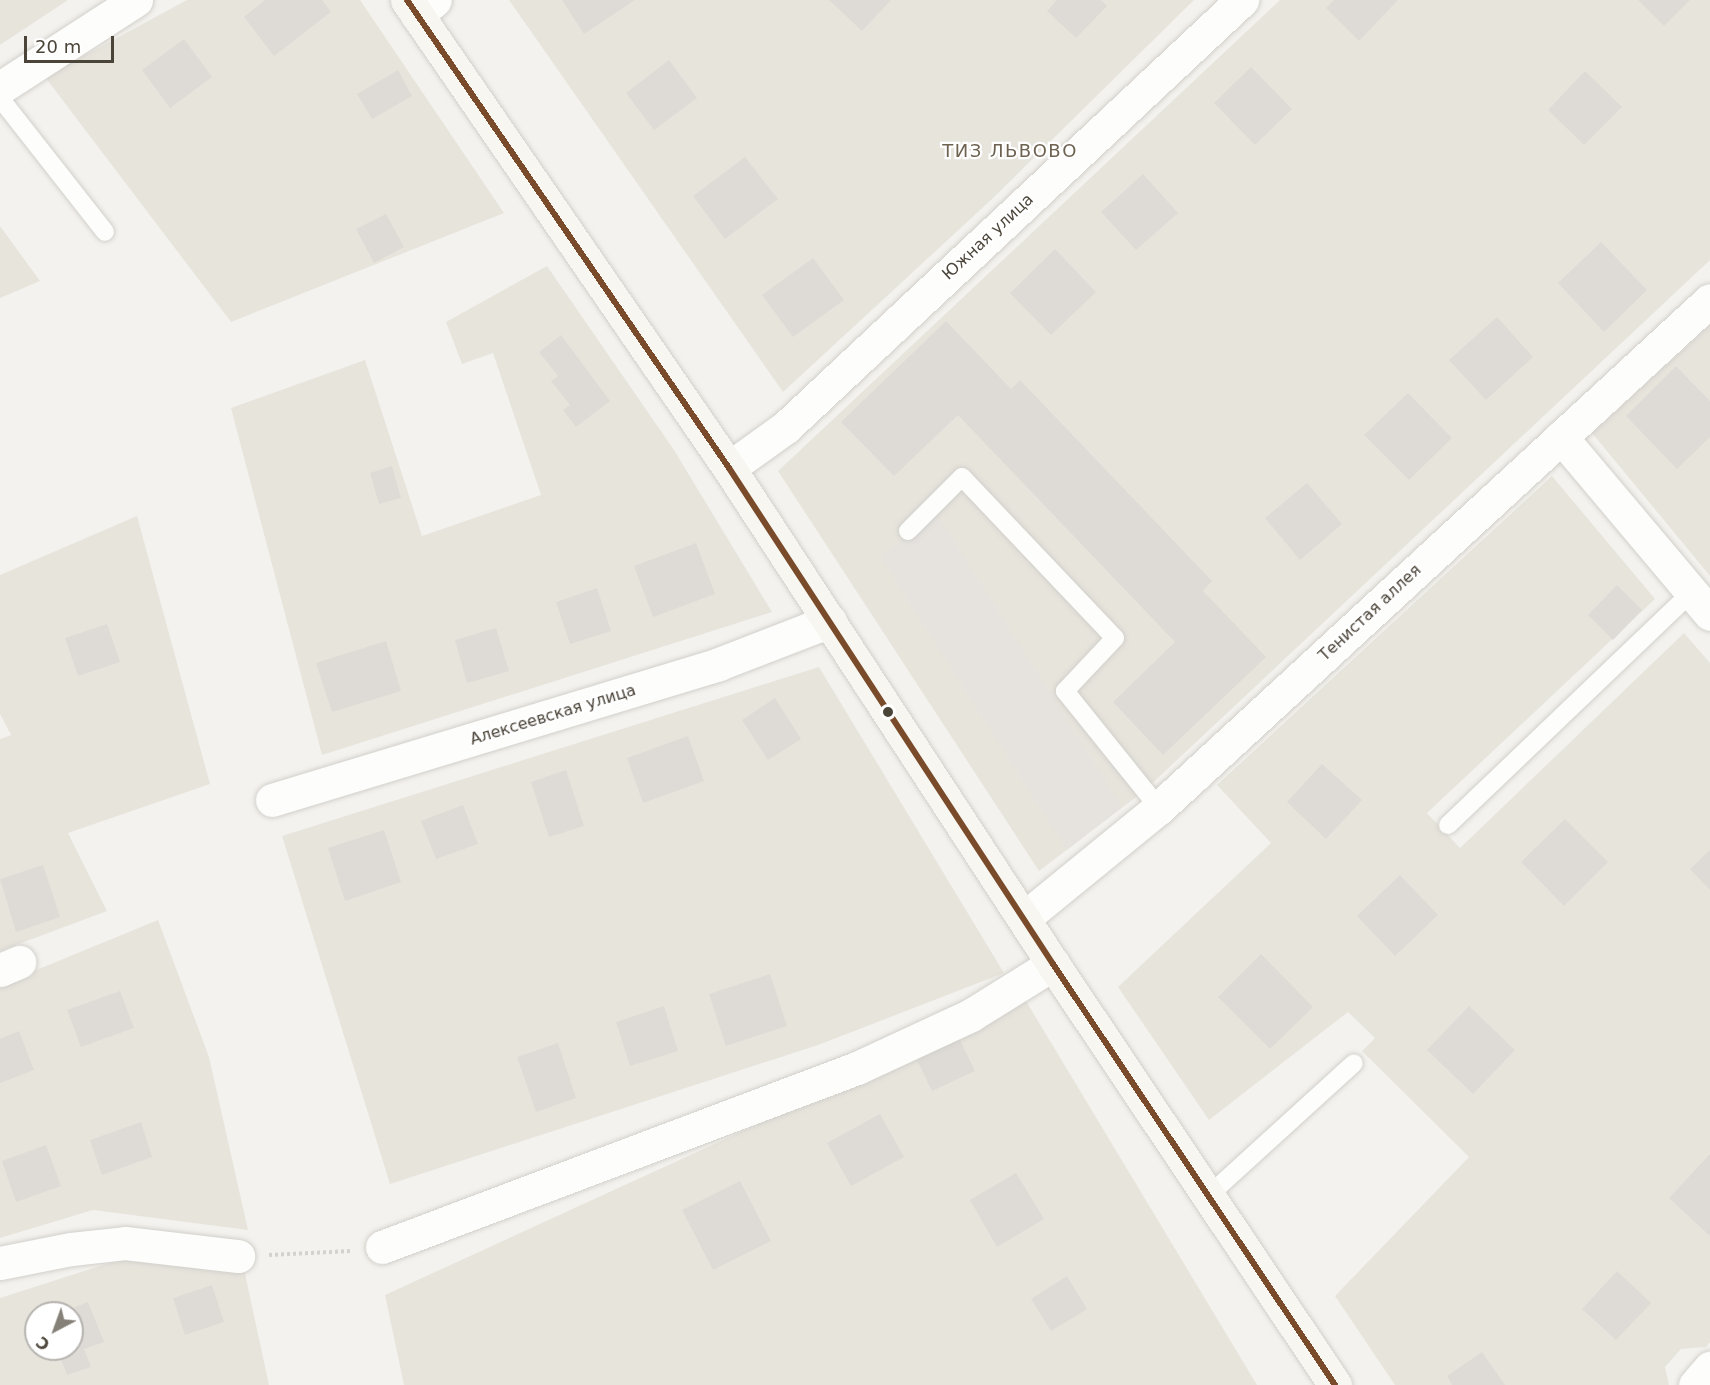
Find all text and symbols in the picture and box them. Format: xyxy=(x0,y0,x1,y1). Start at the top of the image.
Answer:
scale bar xyxy=(27,24,117,62)
text: 20 m xyxy=(35,36,81,57)
district label: ТИЗ ЛЬВОВО xyxy=(942,140,1078,162)
street label: Южная улица xyxy=(939,190,1037,284)
street label: Тенистая аллея xyxy=(1315,561,1425,665)
street label: Алексеевская улица xyxy=(468,681,638,749)
unlabelled marker xyxy=(882,706,894,718)
north arrow xyxy=(24,1301,84,1361)
text: С xyxy=(33,1332,54,1354)

